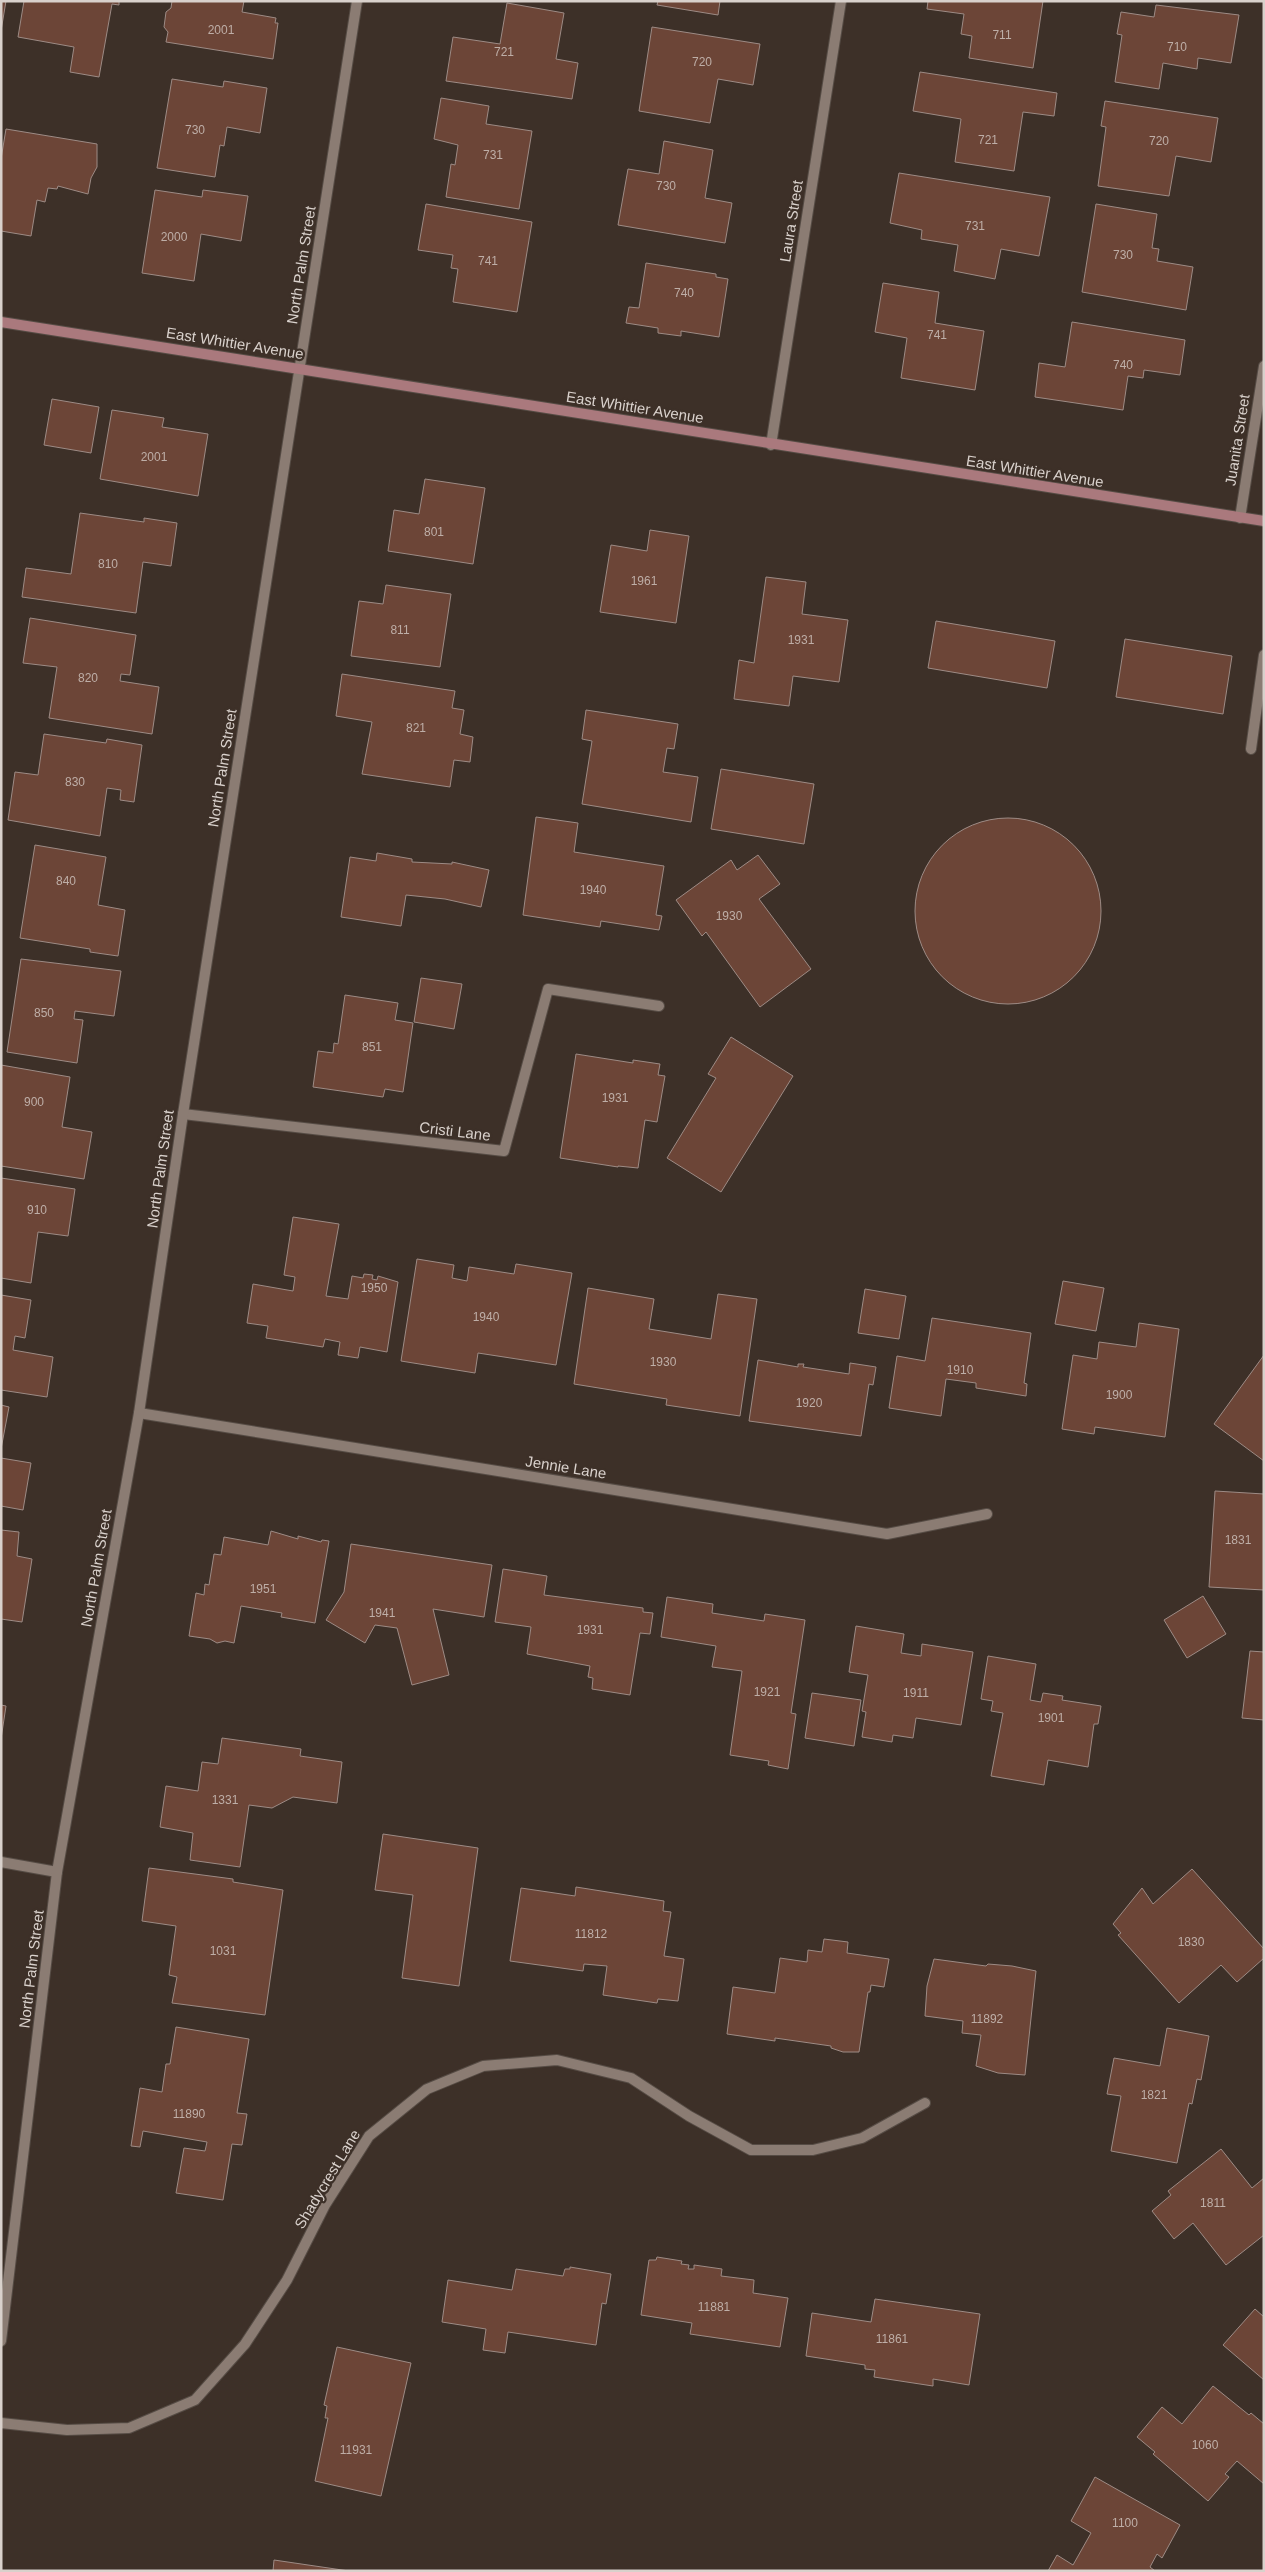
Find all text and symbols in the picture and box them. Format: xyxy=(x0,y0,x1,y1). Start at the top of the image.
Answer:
house number: 2001 xyxy=(208,23,235,37)
house number: 711 xyxy=(992,28,1012,42)
house number: 710 xyxy=(1167,40,1187,54)
house number: 721 xyxy=(494,45,514,59)
house number: 720 xyxy=(692,55,712,69)
house number: 730 xyxy=(185,123,205,137)
house number: 721 xyxy=(978,133,998,147)
house number: 720 xyxy=(1149,134,1169,148)
house number: 731 xyxy=(483,148,503,162)
street label: Laura Street xyxy=(776,178,806,263)
house number: 730 xyxy=(656,179,676,193)
street label: North Palm Street xyxy=(283,204,319,325)
house number: 731 xyxy=(965,219,985,233)
house number: 2000 xyxy=(161,230,188,244)
house number: 730 xyxy=(1113,248,1133,262)
house number: 741 xyxy=(478,254,498,268)
house number: 740 xyxy=(674,286,694,300)
street label: East Whittier Avenue xyxy=(165,324,305,362)
house number: 741 xyxy=(927,328,947,342)
house number: 740 xyxy=(1113,358,1133,372)
street label: East Whittier Avenue xyxy=(565,388,705,426)
street label: Juanita Street xyxy=(1221,392,1253,487)
house number: 2001 xyxy=(141,450,168,464)
street label: East Whittier Avenue xyxy=(965,452,1105,490)
house number: 801 xyxy=(424,525,444,539)
house number: 810 xyxy=(98,557,118,571)
house number: 1961 xyxy=(631,574,658,588)
house number: 811 xyxy=(390,623,410,637)
house number: 1931 xyxy=(788,633,815,647)
house number: 820 xyxy=(78,671,98,685)
street label: North Palm Street xyxy=(204,707,240,828)
house number: 821 xyxy=(406,721,426,735)
house number: 830 xyxy=(65,775,85,789)
house number: 840 xyxy=(56,874,76,888)
house number: 1940 xyxy=(580,883,607,897)
house number: 1930 xyxy=(716,909,743,923)
house number: 850 xyxy=(34,1006,54,1020)
house number: 851 xyxy=(362,1040,382,1054)
house number: 1931 xyxy=(602,1091,629,1105)
house number: 900 xyxy=(24,1095,44,1109)
street label: North Palm Street xyxy=(143,1108,177,1229)
street label: Cristi Lane xyxy=(418,1118,492,1144)
house number: 910 xyxy=(27,1203,47,1217)
house number: 1950 xyxy=(361,1281,388,1295)
house number: 1940 xyxy=(473,1310,500,1324)
house number: 1930 xyxy=(650,1355,677,1369)
house number: 1910 xyxy=(947,1363,974,1377)
house number: 1900 xyxy=(1106,1388,1133,1402)
house number: 1920 xyxy=(796,1396,823,1410)
street label: Jennie Lane xyxy=(524,1452,608,1482)
street label: North Palm Street xyxy=(77,1507,115,1628)
house number: 1831 xyxy=(1225,1533,1252,1547)
house number: 1951 xyxy=(250,1582,277,1596)
house number: 1941 xyxy=(369,1606,396,1620)
house number: 1931 xyxy=(577,1623,604,1637)
house number: 1921 xyxy=(754,1685,781,1699)
house number: 1911 xyxy=(903,1686,929,1700)
house number: 1901 xyxy=(1038,1711,1065,1725)
house number: 1331 xyxy=(212,1793,239,1807)
street label: North Palm Street xyxy=(15,1908,47,2029)
house number: 11812 xyxy=(575,1927,608,1941)
house number: 1830 xyxy=(1178,1935,1205,1949)
house number: 1031 xyxy=(210,1944,237,1958)
house number: 11892 xyxy=(971,2012,1004,2026)
house number: 1821 xyxy=(1141,2088,1168,2102)
house number: 11890 xyxy=(173,2107,206,2121)
street label: Shadycrest Lane xyxy=(291,2126,363,2232)
house number: 1811 xyxy=(1200,2196,1226,2210)
house number: 11881 xyxy=(698,2300,731,2314)
house number: 11861 xyxy=(876,2332,909,2346)
house number: 1060 xyxy=(1192,2438,1219,2452)
house number: 11931 xyxy=(340,2443,373,2457)
house number: 1100 xyxy=(1112,2516,1138,2530)

